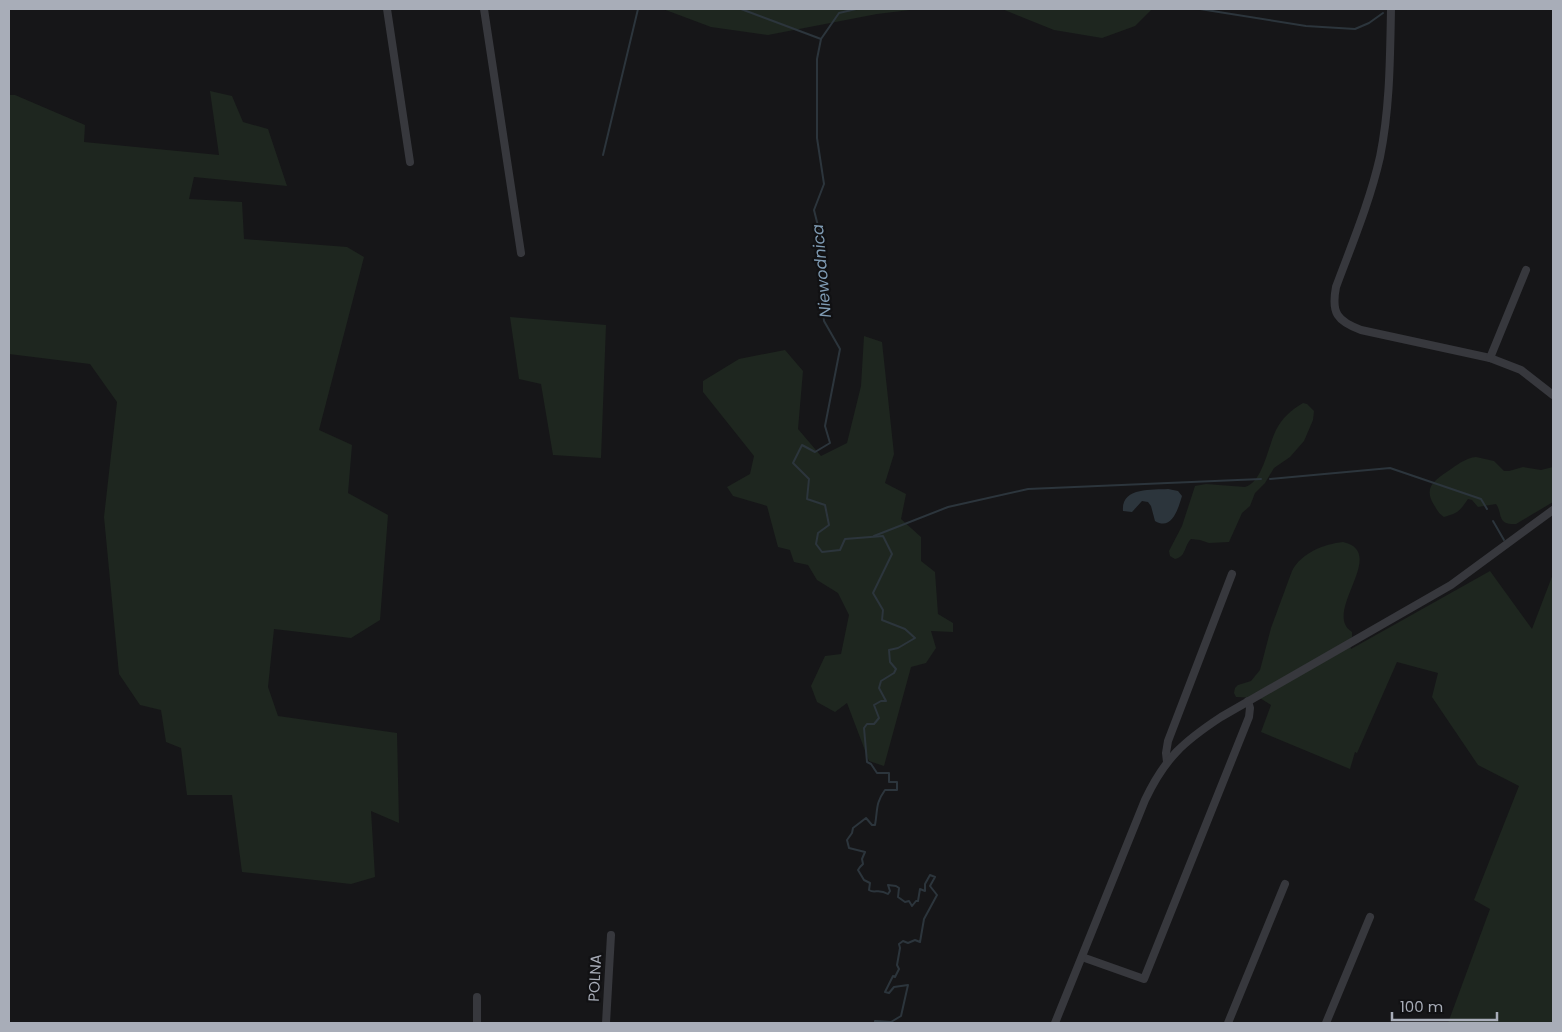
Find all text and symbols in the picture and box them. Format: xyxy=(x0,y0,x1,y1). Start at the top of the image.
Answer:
water label: Niewodnica xyxy=(806,223,837,319)
street label: POLNA xyxy=(583,954,606,1002)
scale bar xyxy=(1392,990,1497,1022)
text: 100 m xyxy=(1400,996,1443,1017)

